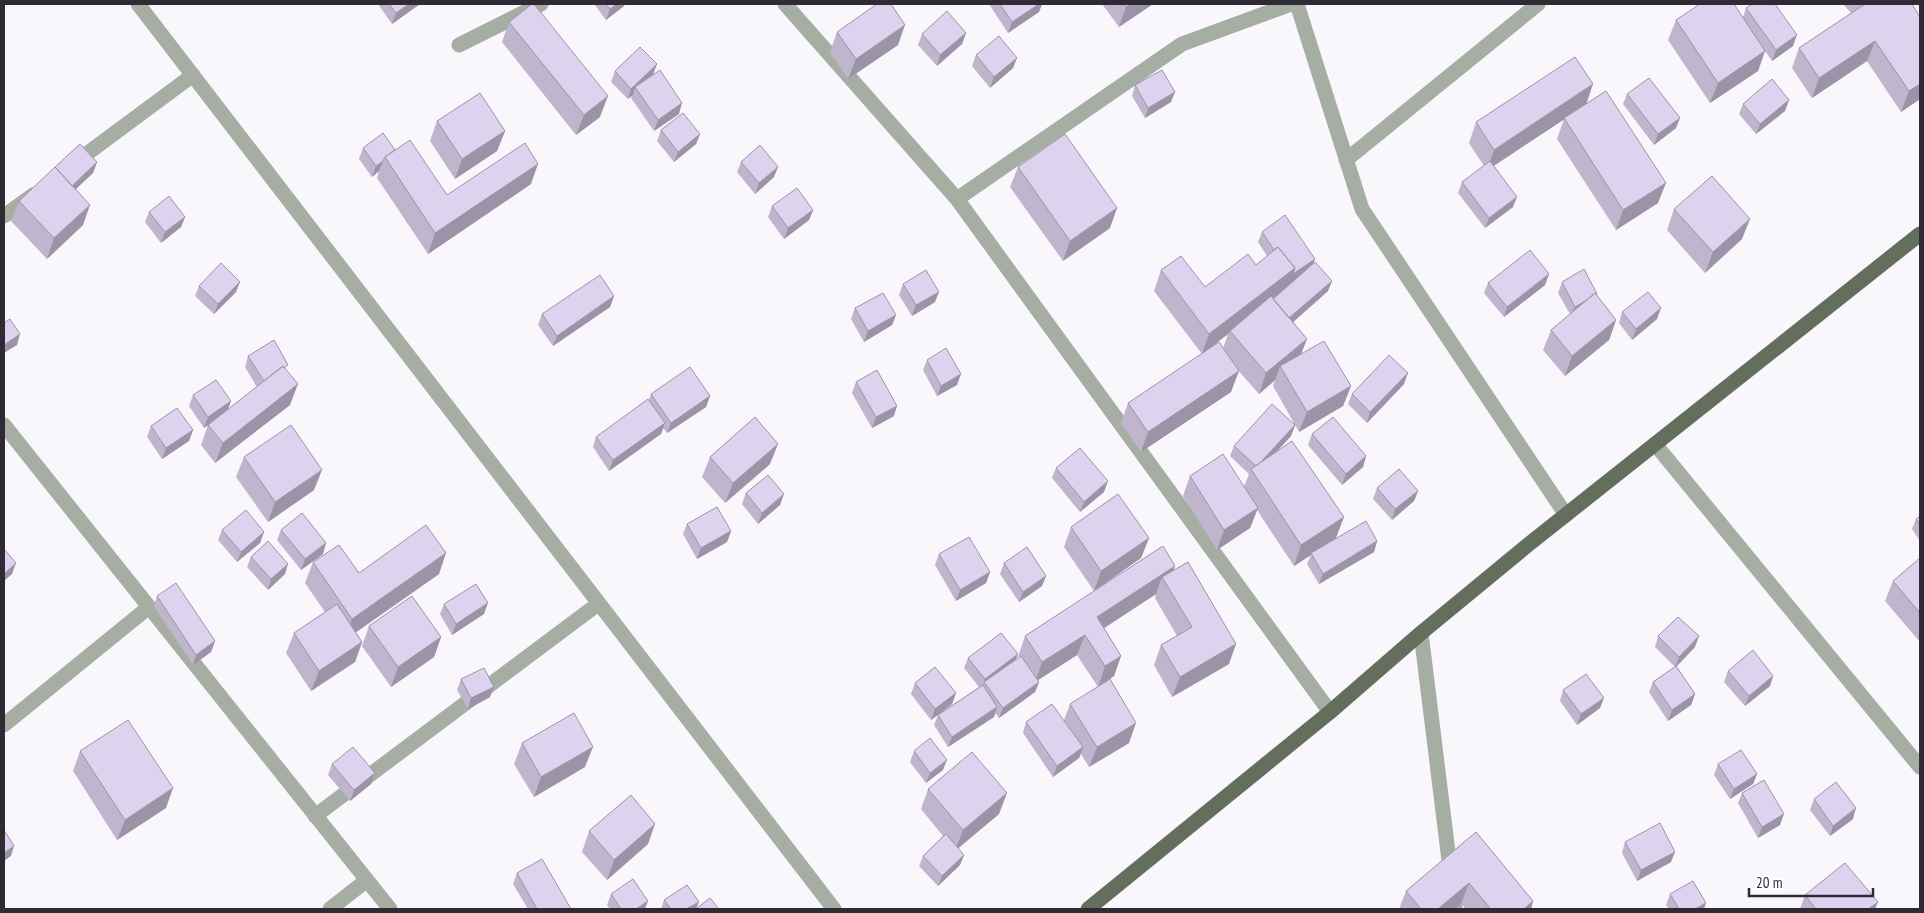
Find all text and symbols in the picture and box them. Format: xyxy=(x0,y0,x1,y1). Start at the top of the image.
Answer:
scale bar xyxy=(1749,866,1873,898)
text: 20 m xyxy=(1756,873,1782,892)

